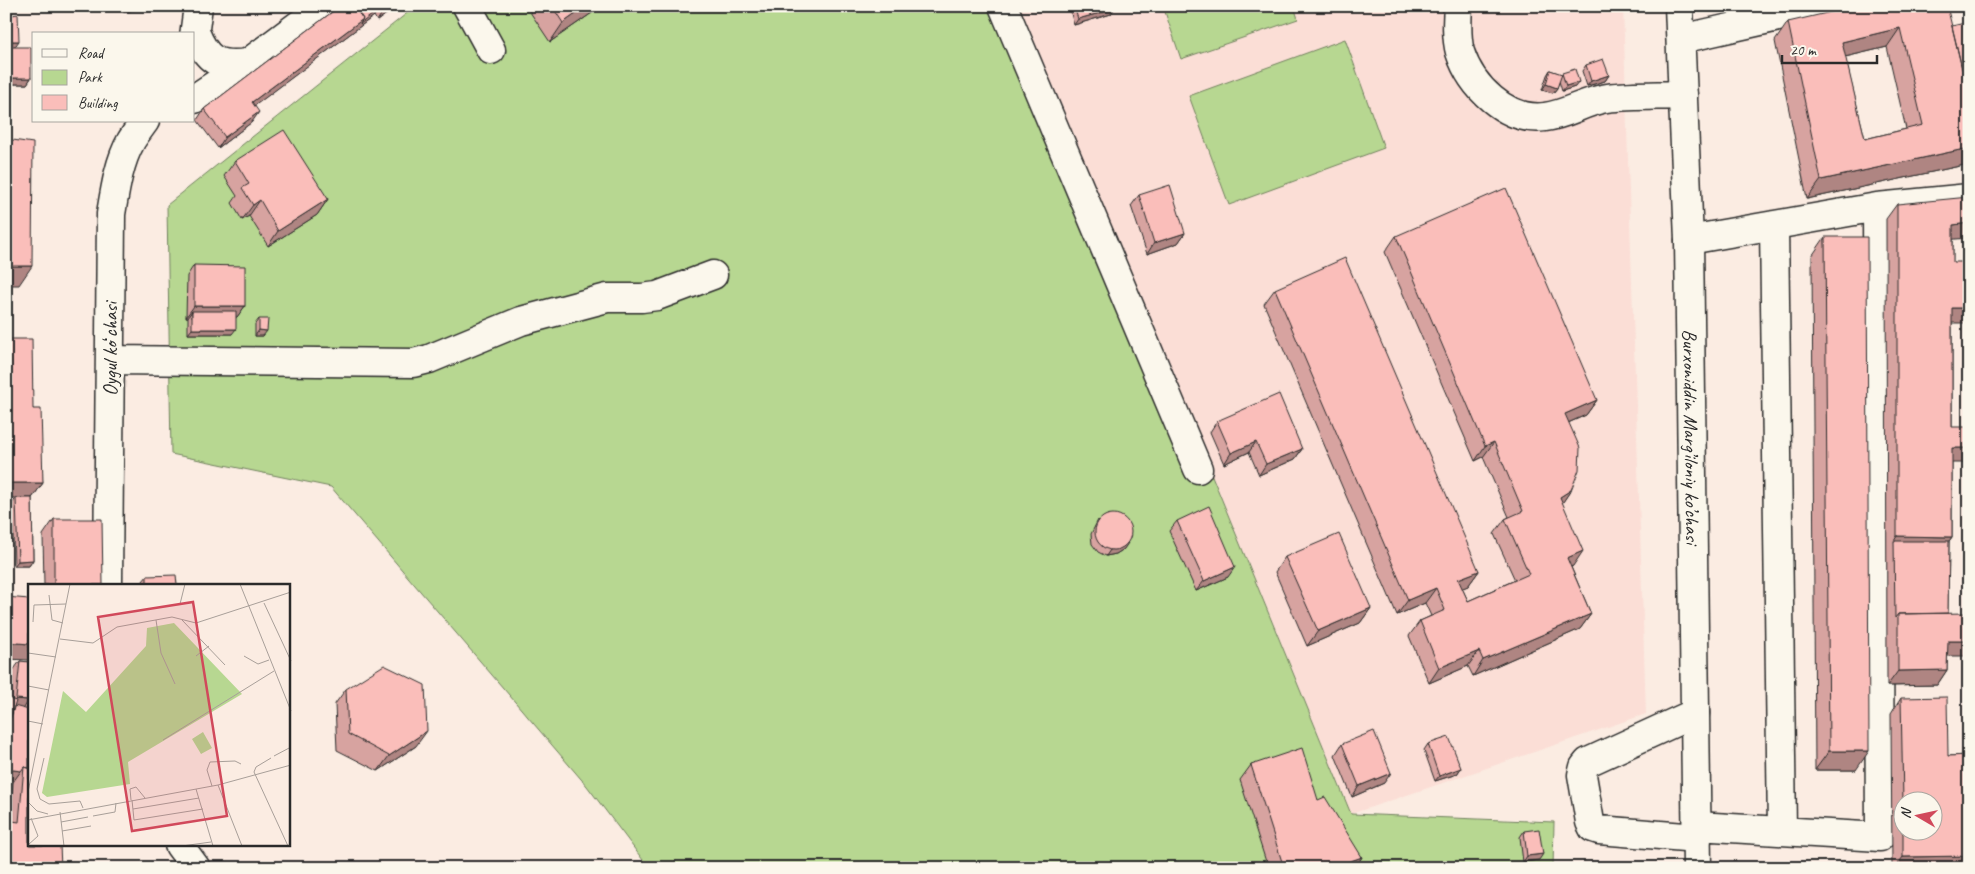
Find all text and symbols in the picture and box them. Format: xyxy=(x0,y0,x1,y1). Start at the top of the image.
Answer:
legend xyxy=(32,32,195,122)
scale bar xyxy=(1782,32,1878,64)
text: 20 m xyxy=(1790,41,1817,60)
text: Road xyxy=(78,44,105,63)
text: Park xyxy=(78,68,103,87)
text: Building xyxy=(78,94,118,113)
street label: Oygul koʻchasi xyxy=(98,300,123,396)
street label: Burxoniddin Marg’iloniy ko’chasi xyxy=(1678,329,1705,547)
inset map xyxy=(28,584,290,846)
north arrow xyxy=(1892,792,1942,842)
text: N xyxy=(1897,806,1915,820)

